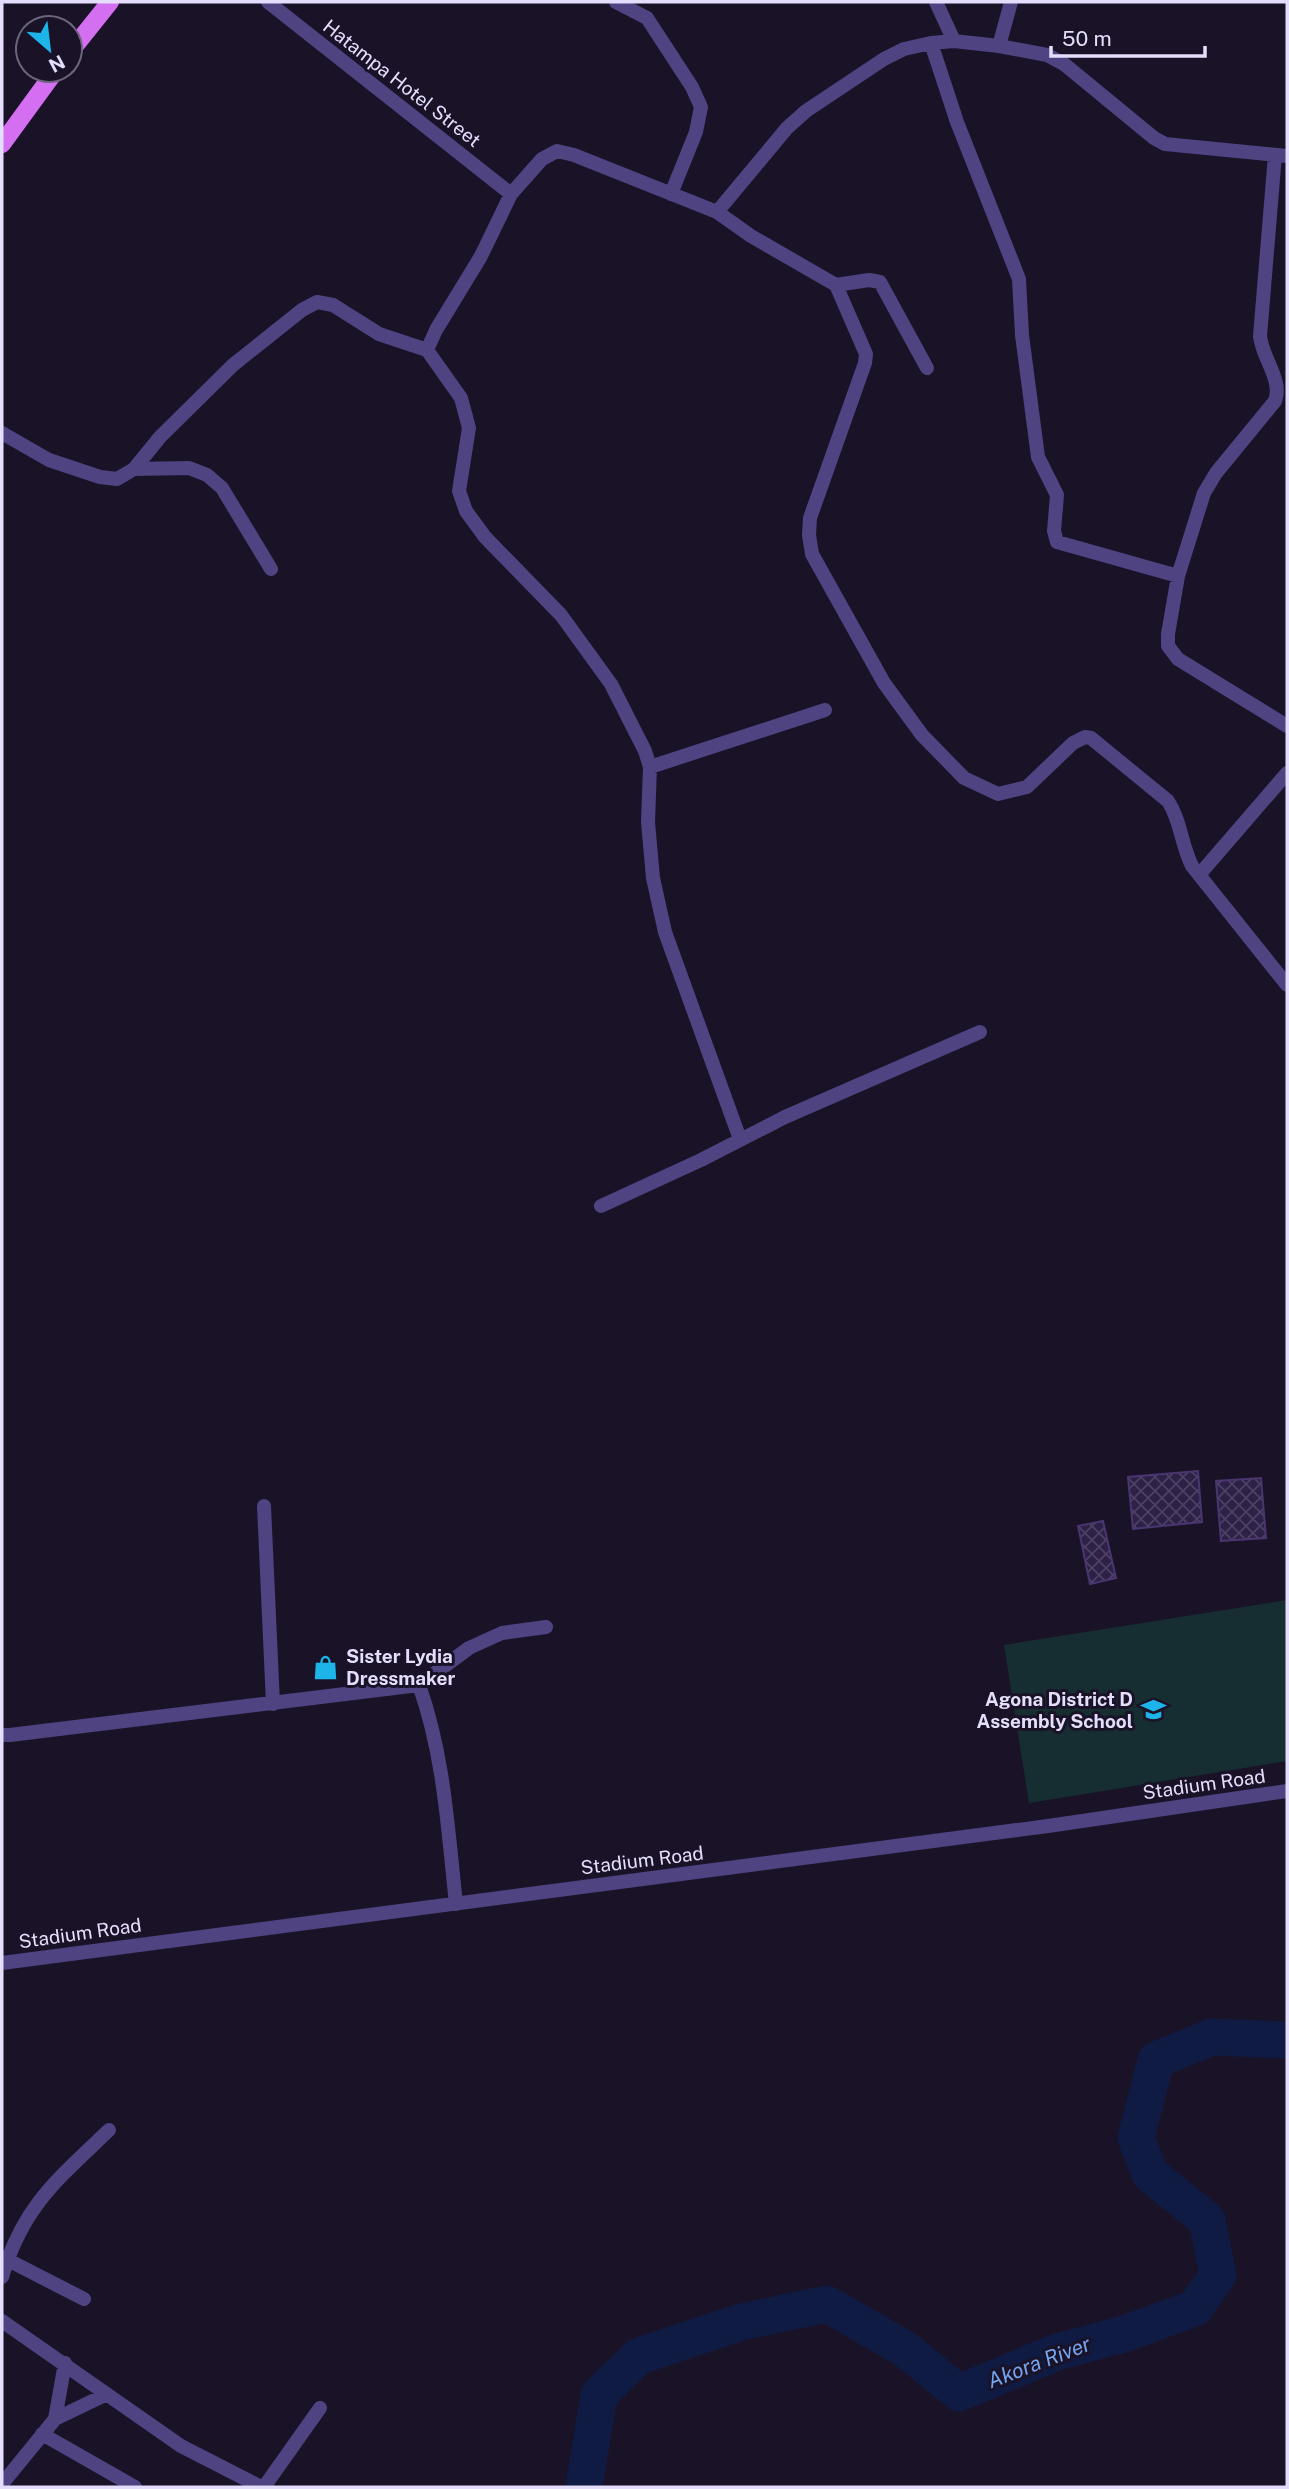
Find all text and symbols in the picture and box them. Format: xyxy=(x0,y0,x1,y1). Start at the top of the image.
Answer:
north arrow xyxy=(14,14,84,84)
scale bar xyxy=(1051,14,1205,58)
street label: Hatampa Hotel Street xyxy=(319,15,485,151)
text: 50 m xyxy=(1062,26,1112,51)
text: N xyxy=(45,51,69,77)
place label: Sister Lydia Dressmaker xyxy=(346,1645,456,1689)
shop icon: Sister Lydia Dressmaker xyxy=(312,1653,340,1681)
place label: Agona District D Assembly School xyxy=(977,1688,1133,1732)
school or university icon: Agona District D Assembly School xyxy=(1139,1696,1167,1724)
street label: Stadium Road xyxy=(1141,1765,1267,1803)
street label: Stadium Road xyxy=(579,1842,705,1878)
street label: Stadium Road xyxy=(17,1914,143,1952)
water label: Akora River xyxy=(984,2331,1095,2393)

